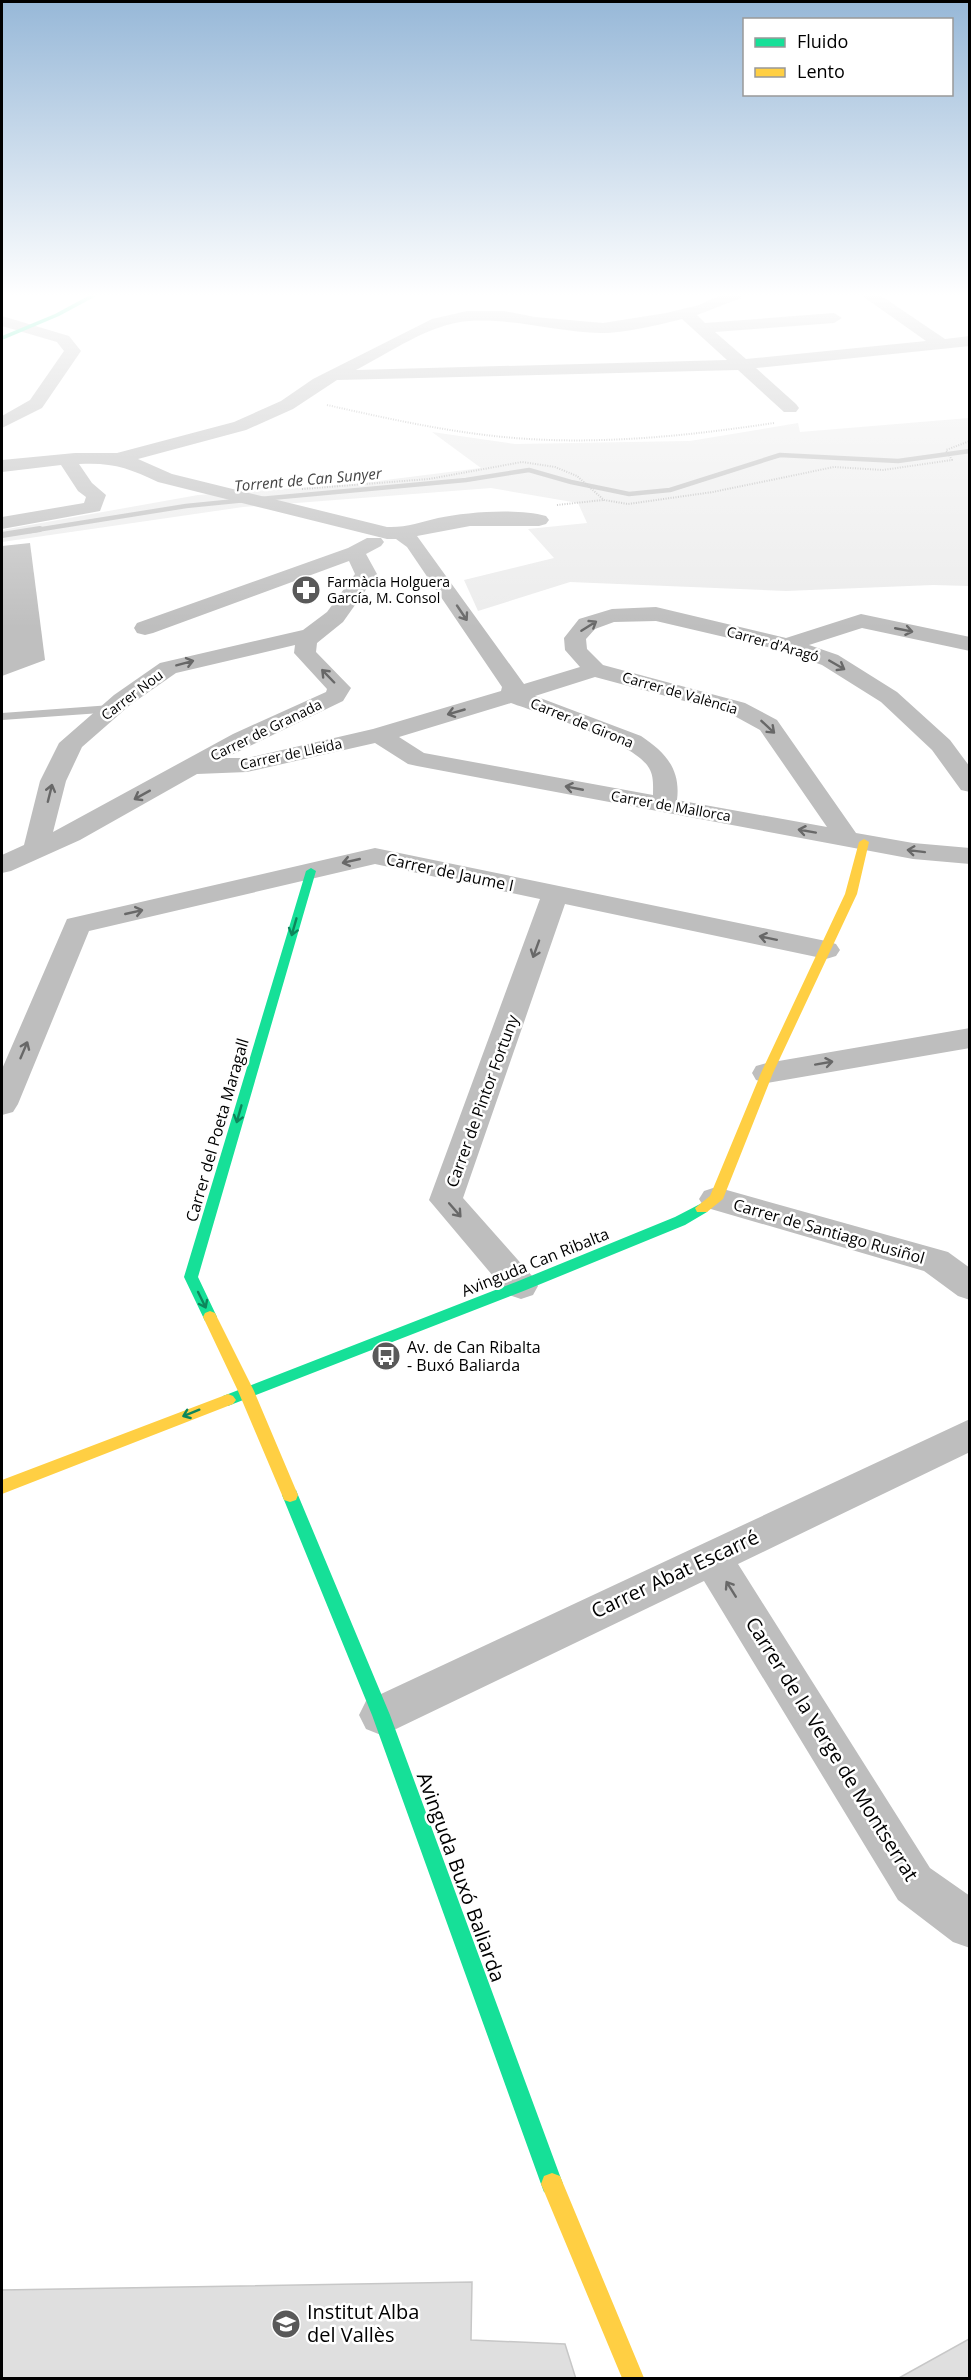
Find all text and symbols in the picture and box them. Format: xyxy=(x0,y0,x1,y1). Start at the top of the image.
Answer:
legend xyxy=(743,18,953,96)
text: Fluido xyxy=(797,29,848,53)
text: Lento xyxy=(797,59,845,83)
water label: Torrent de Can Sunyer xyxy=(233,463,383,495)
place label: Farmàcia Holguera García, M. Consol xyxy=(327,572,450,607)
pharmacy icon: Farmàcia Holguera García, M. Consol xyxy=(290,574,322,606)
one-way arrow xyxy=(456,605,468,621)
one-way arrow xyxy=(581,620,598,633)
street label: Carrer d'Aragó xyxy=(725,621,822,666)
one-way arrow xyxy=(894,625,913,636)
one-way arrow xyxy=(175,657,194,669)
one-way arrow xyxy=(828,659,845,671)
street label: Carrer Nou xyxy=(97,665,166,724)
street label: Carrer de València xyxy=(620,667,740,718)
one-way arrow xyxy=(320,669,335,684)
street label: Carrer de Girona xyxy=(528,693,637,752)
street label: Carrer de Granada xyxy=(207,694,325,765)
one-way arrow xyxy=(447,707,466,719)
one-way arrow xyxy=(760,719,775,734)
street label: Carrer de Lleida xyxy=(238,733,344,774)
one-way arrow xyxy=(564,782,584,793)
one-way arrow xyxy=(44,784,56,803)
street label: Carrer de Mallorca xyxy=(610,786,733,825)
one-way arrow xyxy=(133,790,151,801)
one-way arrow xyxy=(797,825,817,836)
one-way arrow xyxy=(907,845,927,856)
street label: Carrer de Jaume I xyxy=(384,848,516,896)
one-way arrow xyxy=(342,856,361,868)
one-way arrow xyxy=(123,906,143,917)
one-way arrow xyxy=(288,917,299,936)
one-way arrow xyxy=(759,932,779,943)
one-way arrow xyxy=(529,940,540,958)
street label: Carrer de Pintor Fortuny xyxy=(441,1011,524,1190)
street label: Carrer del Poeta Maragall xyxy=(180,1036,254,1224)
one-way arrow xyxy=(19,1042,30,1060)
one-way arrow xyxy=(814,1057,834,1068)
one-way arrow xyxy=(233,1104,244,1123)
street label: Carrer de Santiago Rusiñol xyxy=(731,1193,927,1269)
one-way arrow xyxy=(448,1202,462,1217)
street label: Avinguda Can Ribalta xyxy=(458,1222,612,1302)
one-way arrow xyxy=(196,1290,208,1308)
place label: Av. de Can Ribalta - Buxó Baliarda xyxy=(407,1336,541,1376)
bus stop icon: Av. de Can Ribalta - Buxó Baliarda xyxy=(370,1340,402,1372)
one-way arrow xyxy=(183,1408,201,1419)
street label: Carrer Abat Escarré xyxy=(587,1523,763,1624)
one-way arrow xyxy=(725,1581,737,1598)
street label: Carrer de la Verge de Montserrat xyxy=(740,1612,925,1886)
street label: Avinguda Buxó Baliarda xyxy=(411,1768,512,1985)
place label: Institut Alba del Vallès xyxy=(307,2298,419,2348)
school or university icon: Institut Alba del Vallès xyxy=(270,2308,302,2340)

